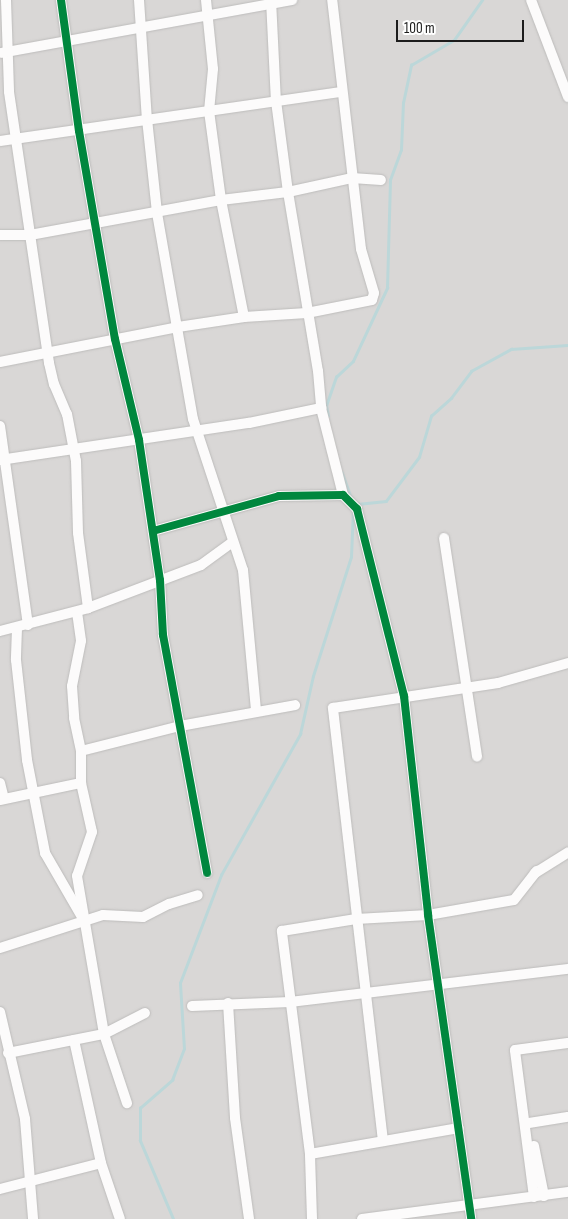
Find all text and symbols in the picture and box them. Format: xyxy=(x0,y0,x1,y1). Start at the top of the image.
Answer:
scale bar xyxy=(398,10,526,42)
text: 100 m xyxy=(404,19,435,38)

